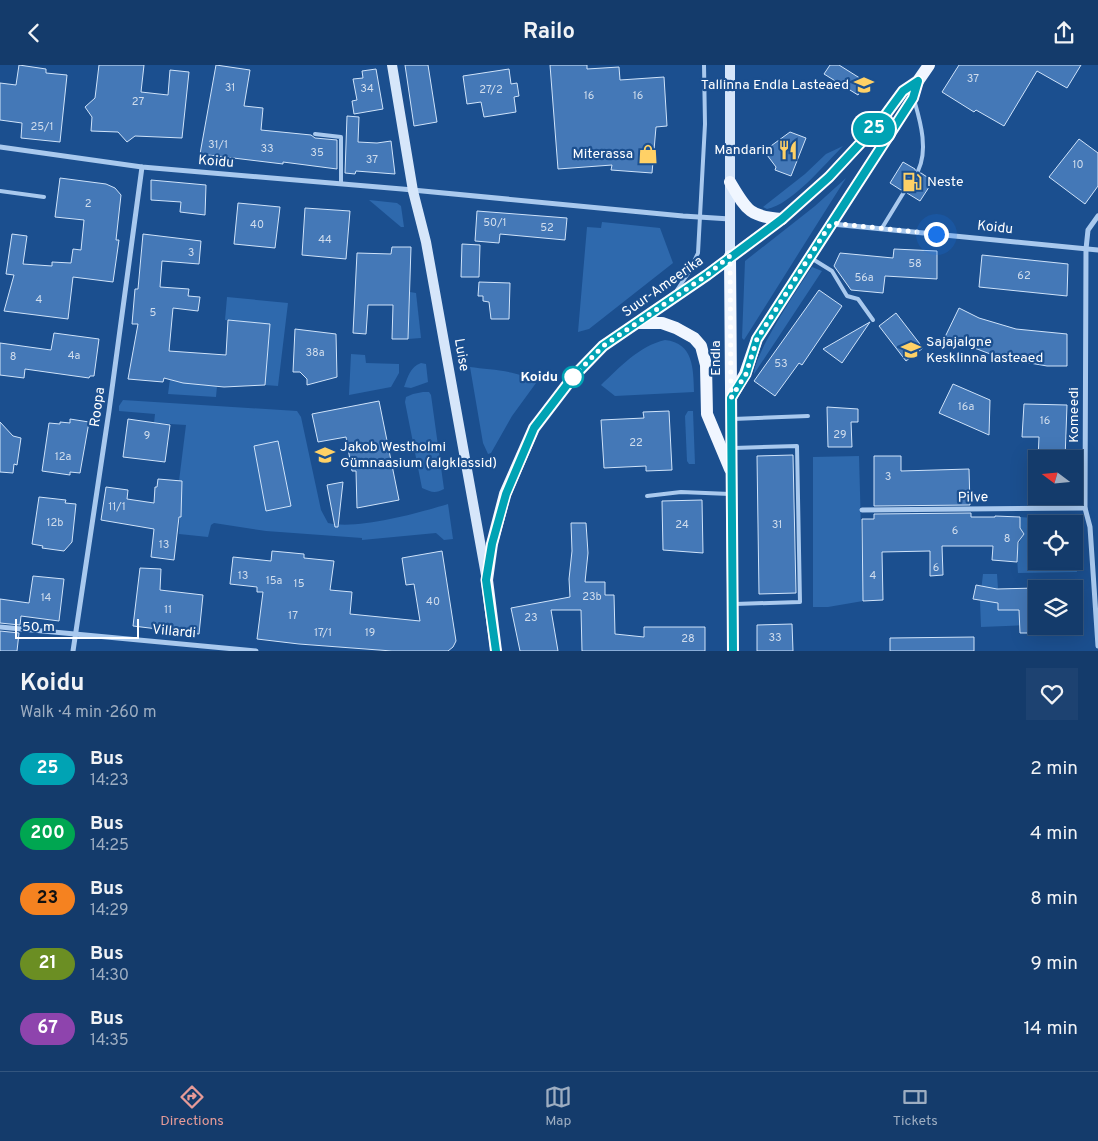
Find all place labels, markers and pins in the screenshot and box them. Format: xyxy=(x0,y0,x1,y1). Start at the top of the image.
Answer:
school or university icon: Tallinna Endla Lasteaed xyxy=(853,74,875,96)
place label: Tallinna Endla Lasteaed xyxy=(701,77,849,94)
restaurant icon: Mandarin xyxy=(777,139,799,161)
place label: Mandarin xyxy=(714,142,773,159)
shop icon: Miterassa xyxy=(637,143,659,165)
place label: Miterassa xyxy=(572,146,633,163)
fuel station icon: Neste xyxy=(901,171,923,193)
place label: Neste xyxy=(927,174,963,191)
place label: Sajajalgne Kesklinna lasteaed xyxy=(926,334,1043,367)
school or university icon: Sajajalgne Kesklinna lasteaed xyxy=(900,339,922,361)
marker: Koidu xyxy=(562,366,584,388)
place label: Koidu xyxy=(520,369,558,386)
place label: Jakob Westholmi Gümnaasium (algklassid) xyxy=(340,439,497,472)
school or university icon: Jakob Westholmi Gümnaasium (algklassid) xyxy=(314,444,336,466)

